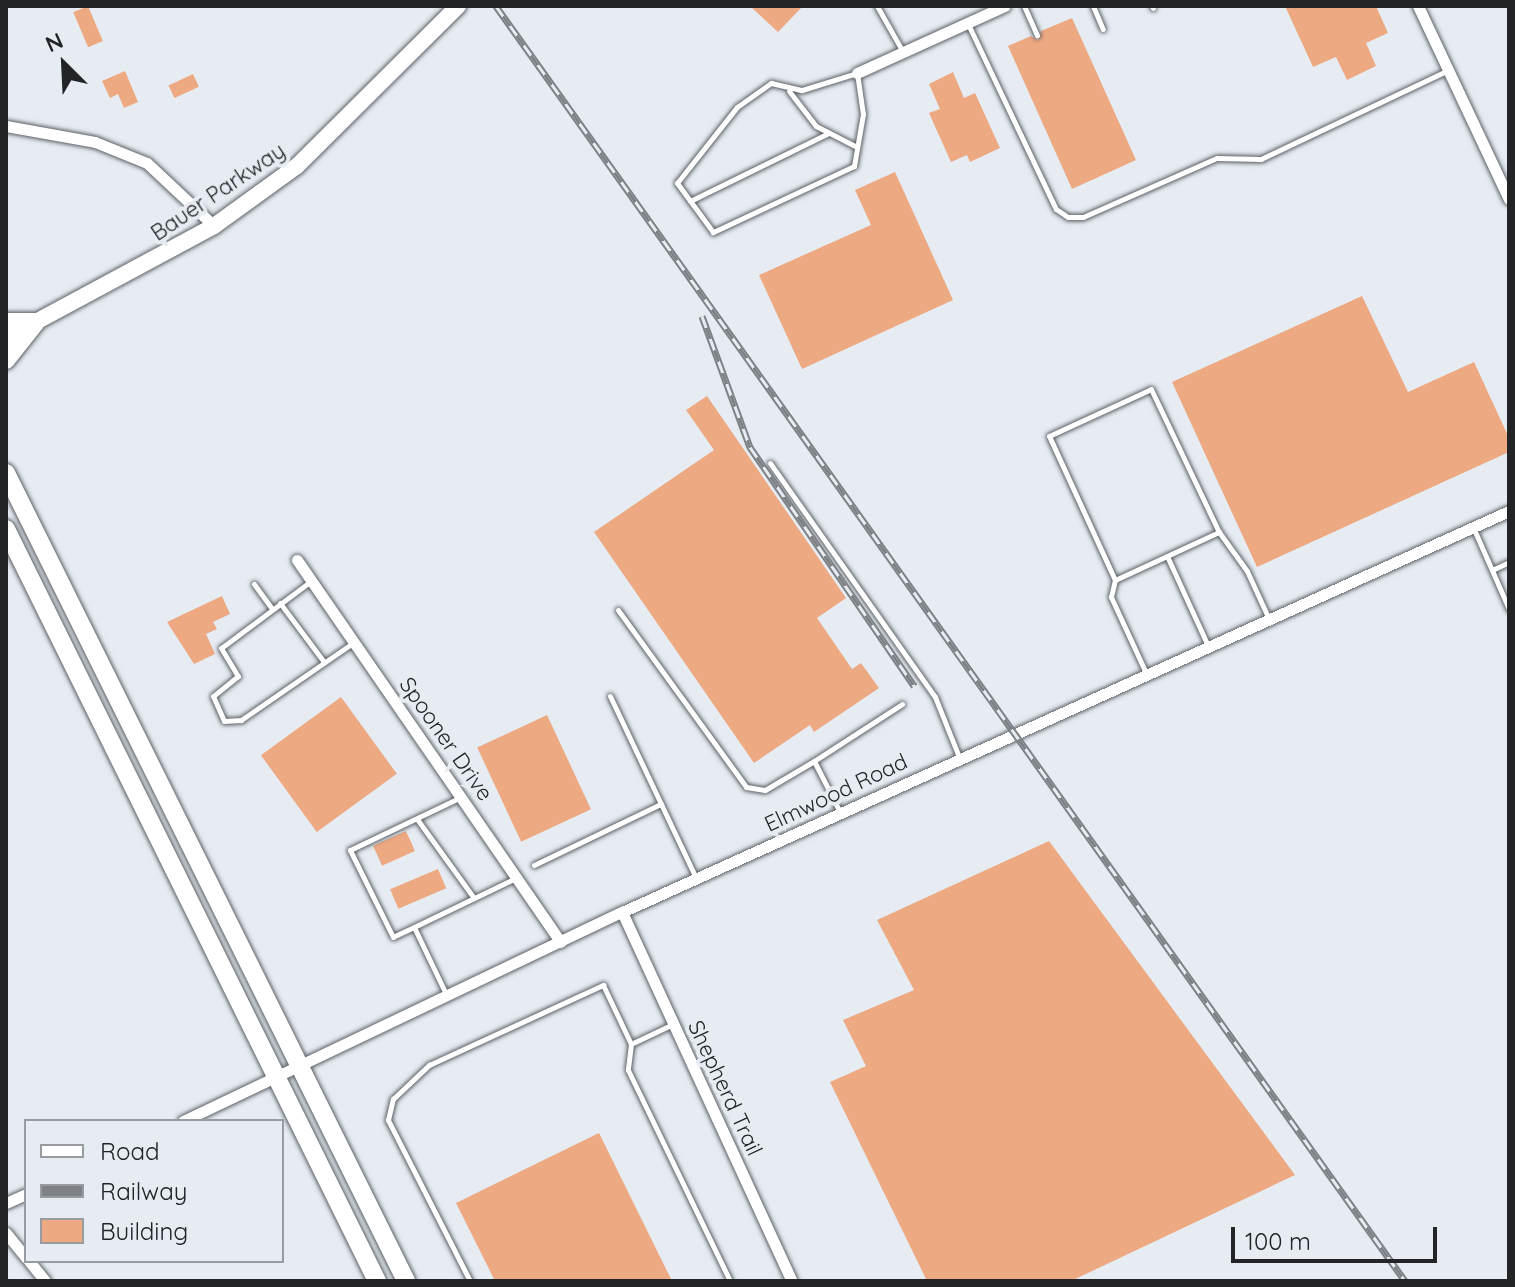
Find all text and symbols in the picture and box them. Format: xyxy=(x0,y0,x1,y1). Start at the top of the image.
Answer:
north arrow xyxy=(24,24,104,104)
text: N xyxy=(41,26,67,58)
street label: Bauer Parkway xyxy=(146,137,290,247)
street label: Spooner Drive xyxy=(394,672,498,806)
street label: Elmwood Road xyxy=(760,748,912,838)
street label: Shepherd Trail xyxy=(682,1016,768,1160)
legend xyxy=(24,1119,284,1263)
text: Road xyxy=(100,1136,160,1166)
text: Railway xyxy=(100,1176,187,1206)
scale bar xyxy=(1235,1211,1441,1261)
text: Building xyxy=(100,1216,188,1246)
text: 100 m xyxy=(1245,1226,1311,1256)

